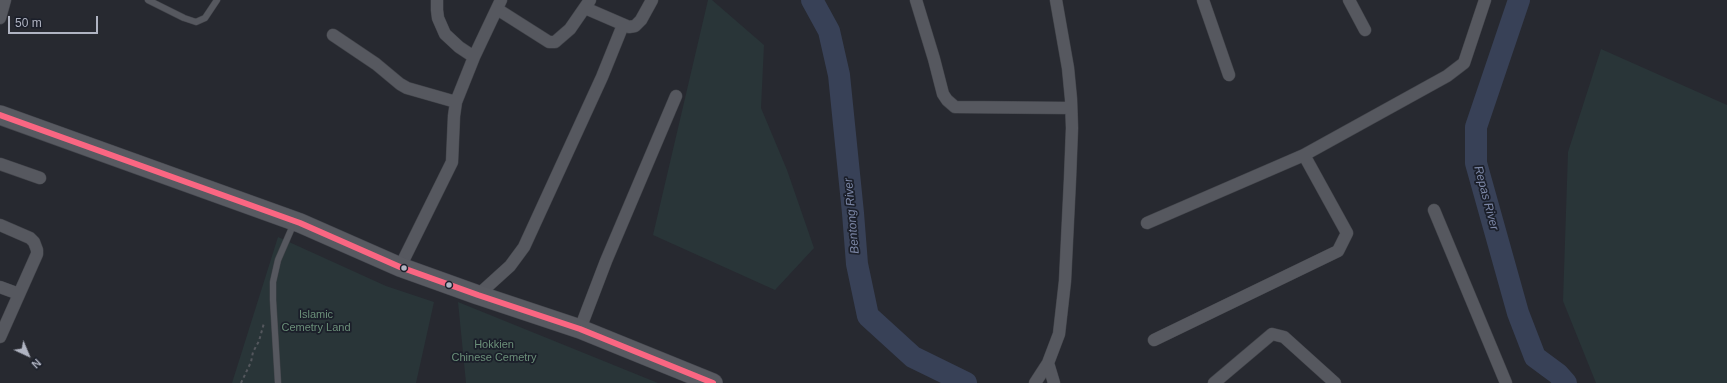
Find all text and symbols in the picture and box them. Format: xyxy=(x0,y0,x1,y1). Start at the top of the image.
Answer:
scale bar xyxy=(10,8,100,34)
text: 50 m xyxy=(15,16,42,30)
water label: Repas River xyxy=(1471,164,1501,232)
water label: Bentong River xyxy=(842,177,862,255)
unlabelled marker xyxy=(399,263,409,273)
unlabelled marker xyxy=(444,280,454,290)
park label: Islamic Cemetry Land xyxy=(281,308,351,334)
north arrow xyxy=(8,335,48,375)
park label: Hokkien Chinese Cemetry xyxy=(452,338,536,364)
text: N xyxy=(29,357,43,371)

